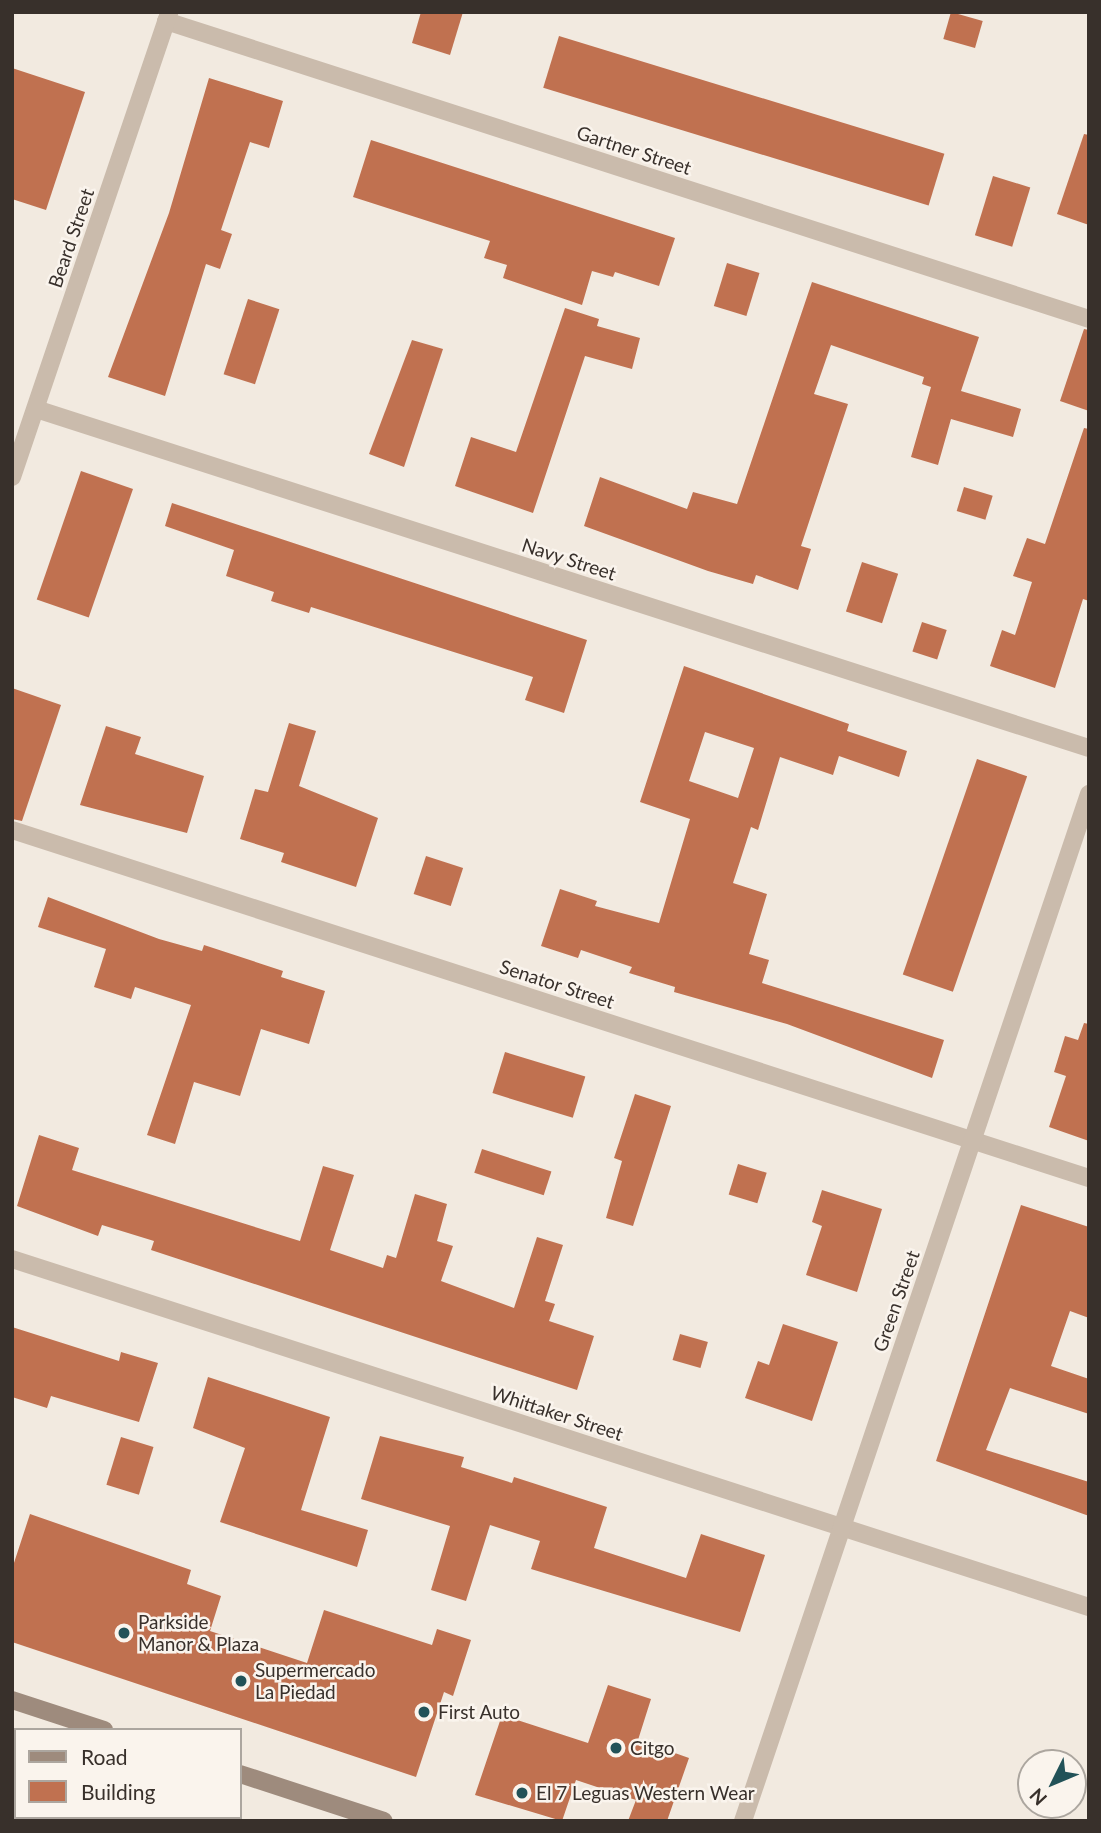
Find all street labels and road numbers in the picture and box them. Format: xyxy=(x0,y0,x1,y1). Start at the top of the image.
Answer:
street label: Gartner Street xyxy=(574,121,694,179)
street label: Beard Street xyxy=(43,185,99,291)
street label: Navy Street xyxy=(519,533,619,585)
street label: Senator Street xyxy=(497,955,617,1013)
street label: Green Street xyxy=(868,1247,924,1355)
street label: Whittaker Street xyxy=(488,1381,626,1445)

